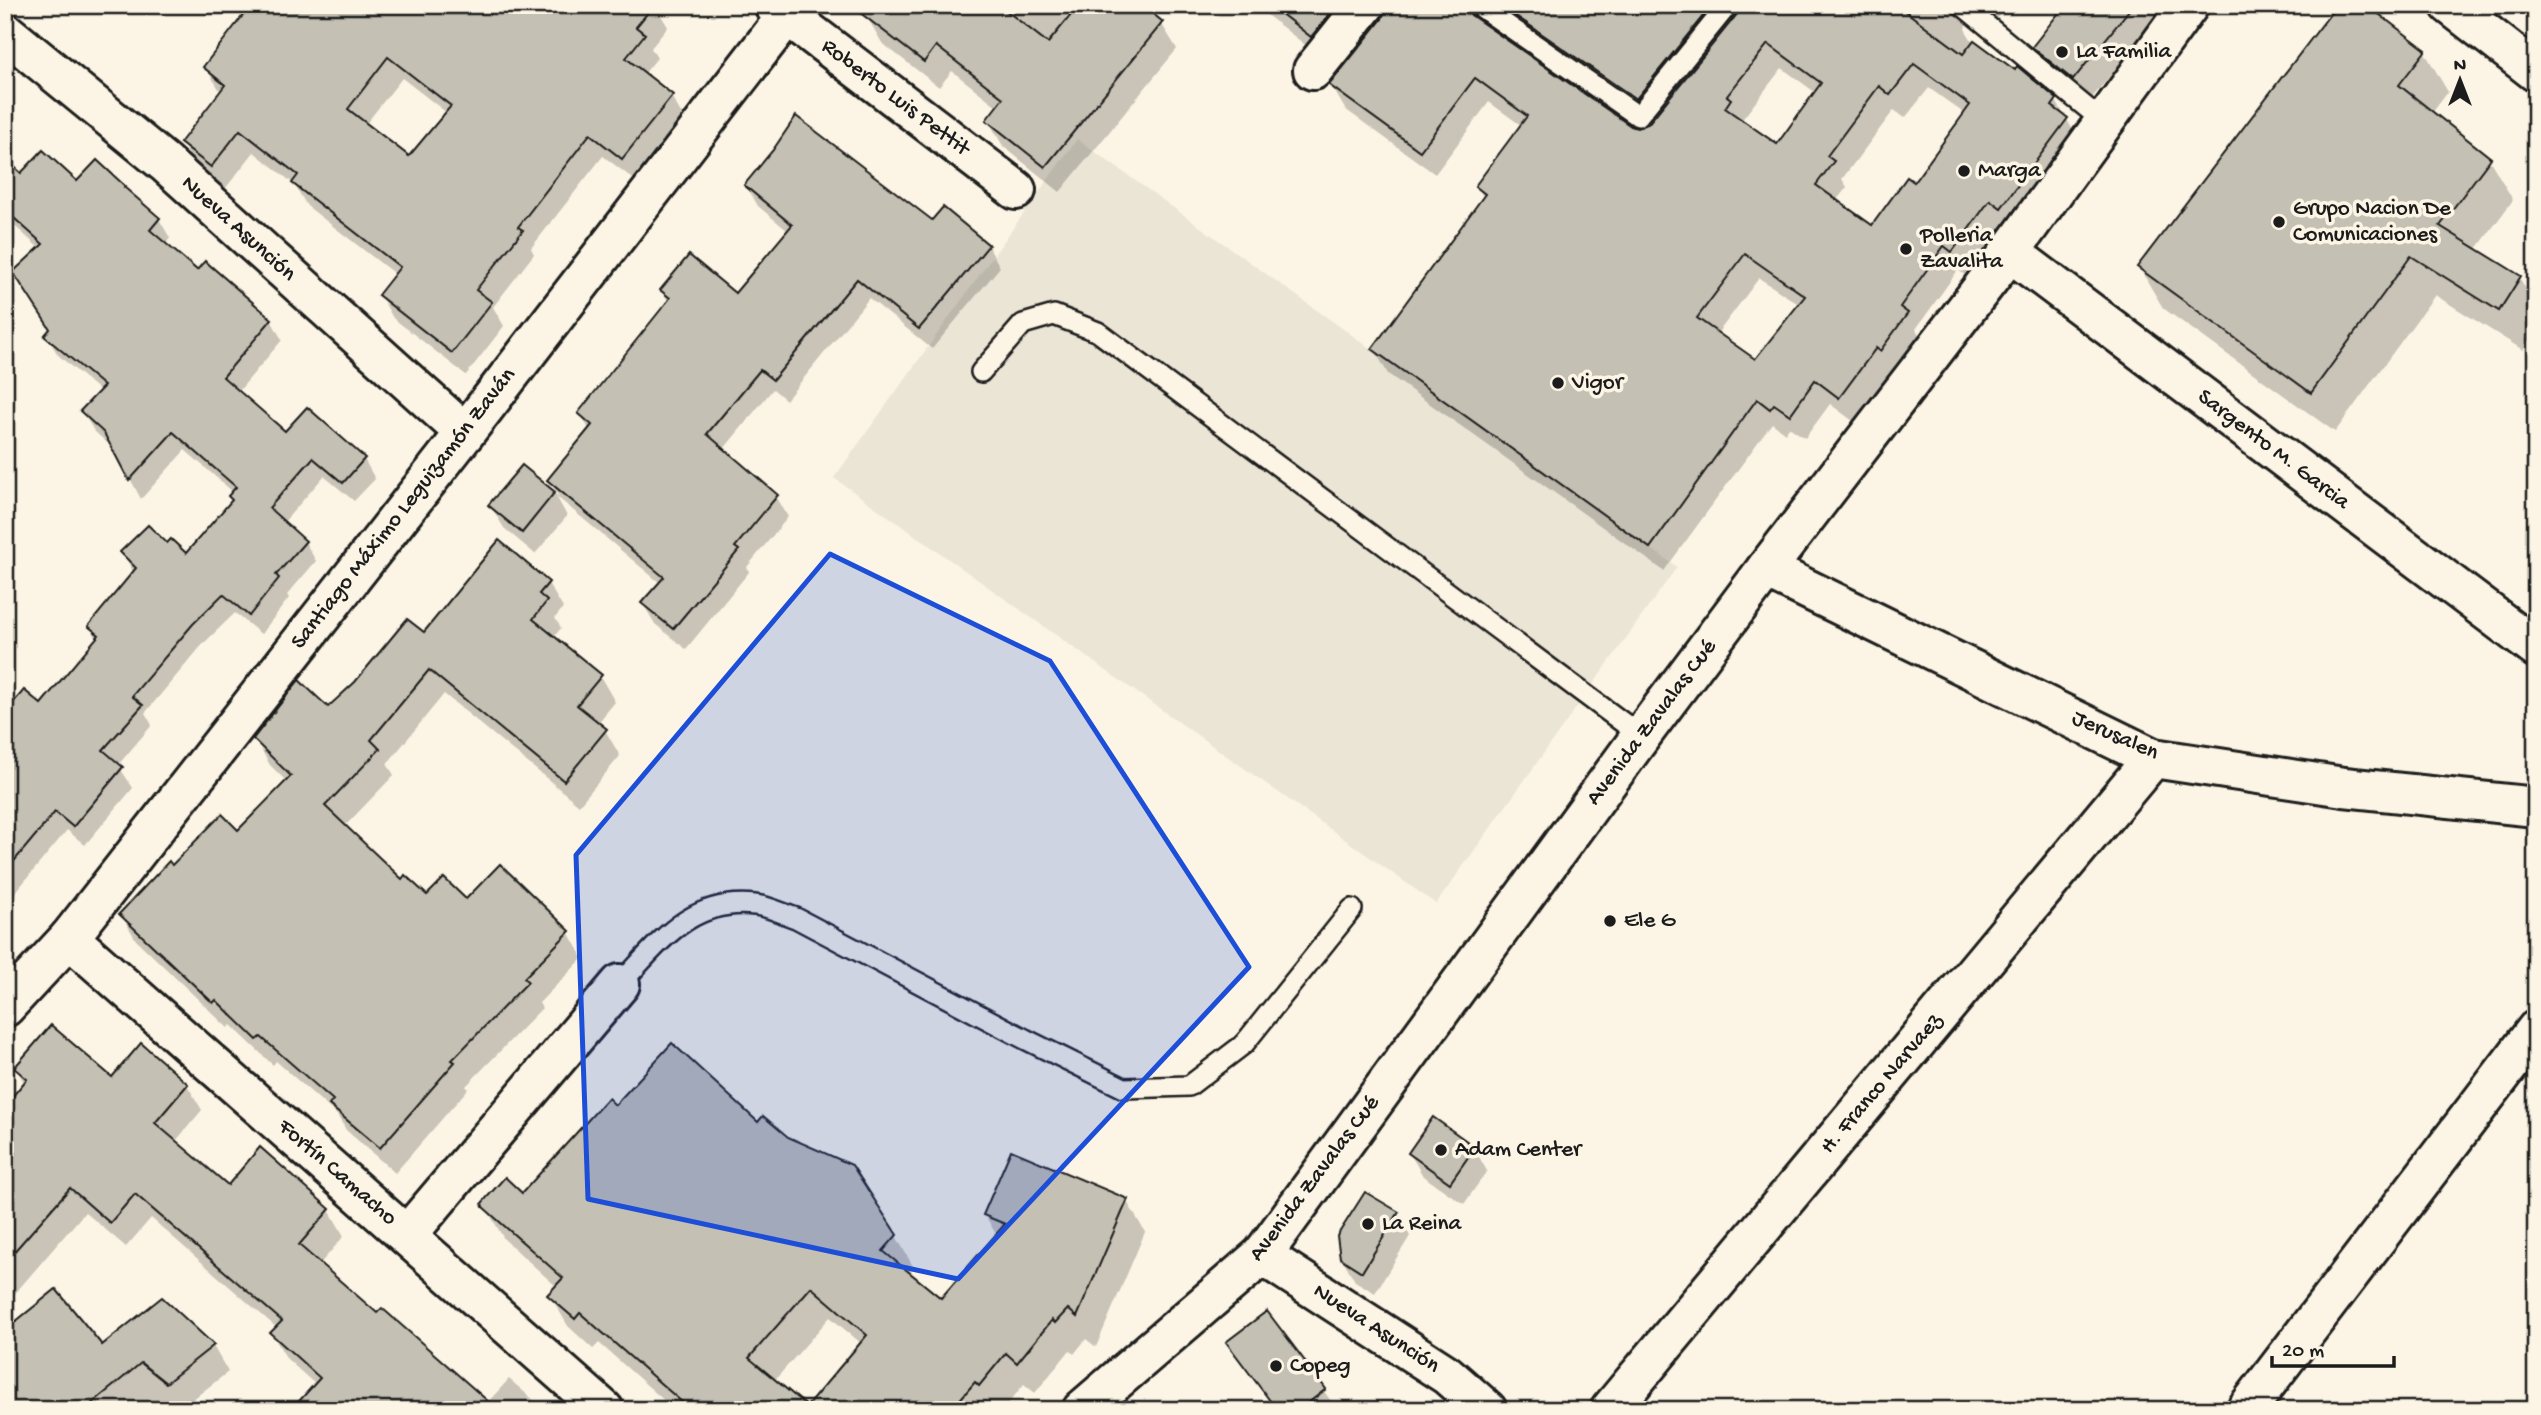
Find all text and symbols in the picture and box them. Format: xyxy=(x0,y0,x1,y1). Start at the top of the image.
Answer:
street label: Roberto Luis Pettit xyxy=(815,33,976,164)
place label: La Familia xyxy=(2076,39,2173,66)
marker: La Familia xyxy=(2054,44,2070,60)
north arrow xyxy=(2426,46,2496,116)
text: N xyxy=(2454,55,2466,78)
place label: Marga xyxy=(1978,158,2042,185)
marker: Marga xyxy=(1956,163,1972,179)
street label: Nueva Asunción xyxy=(175,170,301,288)
place label: Grupo Nacion De Comunicaciones xyxy=(2293,196,2452,249)
marker: Grupo Nacion De Comunicaciones xyxy=(2271,214,2287,230)
place label: Polleria Zavalita xyxy=(1919,223,2004,276)
marker: Polleria Zavalita xyxy=(1898,241,1914,257)
street label: Santiago Máximo Leguizamón Zaván xyxy=(286,363,522,655)
place label: Vigor xyxy=(1571,370,1625,397)
marker: Vigor xyxy=(1550,375,1566,391)
street label: Sargento M. Garcia xyxy=(2191,384,2356,517)
street label: Avenida Zavalas Cué xyxy=(1581,634,1724,811)
street label: Jerusalen xyxy=(2067,705,2163,767)
place label: Ele G xyxy=(1624,908,1677,935)
marker: Ele G xyxy=(1602,913,1618,929)
street label: H. Franco Narvaez xyxy=(1815,1007,1949,1160)
street label: Avenida Zavalas Cué xyxy=(1244,1090,1387,1267)
street label: Fortín Camacho xyxy=(271,1113,402,1232)
place label: Adam Center xyxy=(1455,1137,1583,1164)
marker: Adam Center xyxy=(1433,1142,1449,1158)
place label: La Reina xyxy=(1382,1211,1462,1238)
marker: La Reina xyxy=(1360,1216,1376,1232)
street label: Nueva Asunción xyxy=(1308,1278,1444,1380)
scale bar xyxy=(2272,1324,2394,1368)
text: 20 m xyxy=(2282,1340,2324,1365)
place label: Copeg xyxy=(1290,1353,1351,1380)
marker: Copeg xyxy=(1268,1358,1284,1374)

